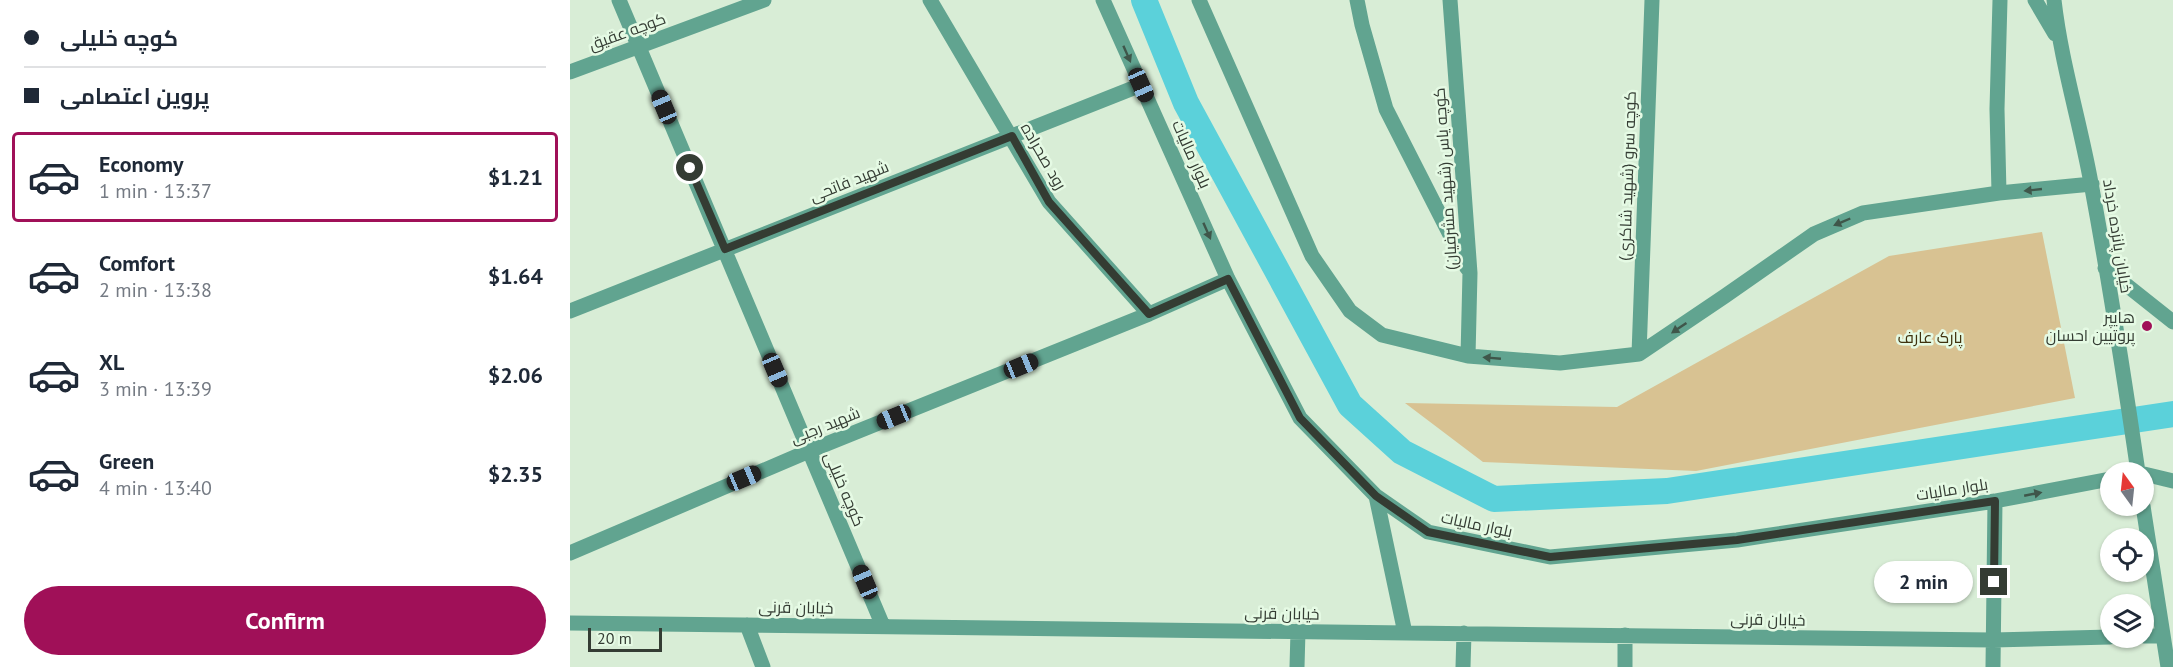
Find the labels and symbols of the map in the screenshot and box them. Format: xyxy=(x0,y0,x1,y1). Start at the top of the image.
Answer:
street label: کوچه عقیق xyxy=(586,8,669,56)
one-way arrow xyxy=(1122,45,1132,63)
car xyxy=(1125,65,1157,105)
car xyxy=(649,87,679,127)
street label: کوچه یاس (شهید مشرفیان) xyxy=(1429,87,1463,271)
street label: کوچه سرو (شهید شاکری) xyxy=(1614,91,1642,261)
street label: بلوار مالیات xyxy=(1168,117,1216,191)
street label: رود صحراده xyxy=(1017,119,1071,193)
route start xyxy=(676,154,703,181)
street label: شهید فاتحی xyxy=(806,156,892,207)
street label: خیابان پانزده خرداد xyxy=(2097,178,2137,295)
one-way arrow xyxy=(2024,185,2043,195)
one-way arrow xyxy=(1832,217,1850,227)
one-way arrow xyxy=(1202,223,1212,241)
place label: هایپر پروتیین احسان xyxy=(2046,307,2136,347)
marker: هایپر پروتیین احسان xyxy=(2140,319,2154,333)
one-way arrow xyxy=(1671,322,1687,334)
park label: پارک عارف xyxy=(1898,327,1963,349)
car xyxy=(760,350,790,390)
car xyxy=(1001,351,1041,381)
one-way arrow xyxy=(1482,353,1501,363)
street label: شهید رجبی xyxy=(787,402,863,449)
car xyxy=(874,402,914,432)
street label: کوچه خلیلی xyxy=(818,449,870,530)
north arrow xyxy=(2100,462,2154,516)
car xyxy=(724,463,764,493)
street label: بلوار مالیات xyxy=(1915,473,1989,505)
one-way arrow xyxy=(2024,489,2043,498)
street label: بلوار مالیات xyxy=(1439,507,1515,541)
callout: 2 min xyxy=(1874,561,1973,603)
car xyxy=(850,562,880,602)
route end xyxy=(1980,568,2007,595)
street label: خیابان قرنی xyxy=(758,596,834,619)
street label: خیابان قرنی xyxy=(1244,602,1320,625)
street label: خیابان قرنی xyxy=(1730,608,1806,631)
scale bar xyxy=(588,625,662,652)

